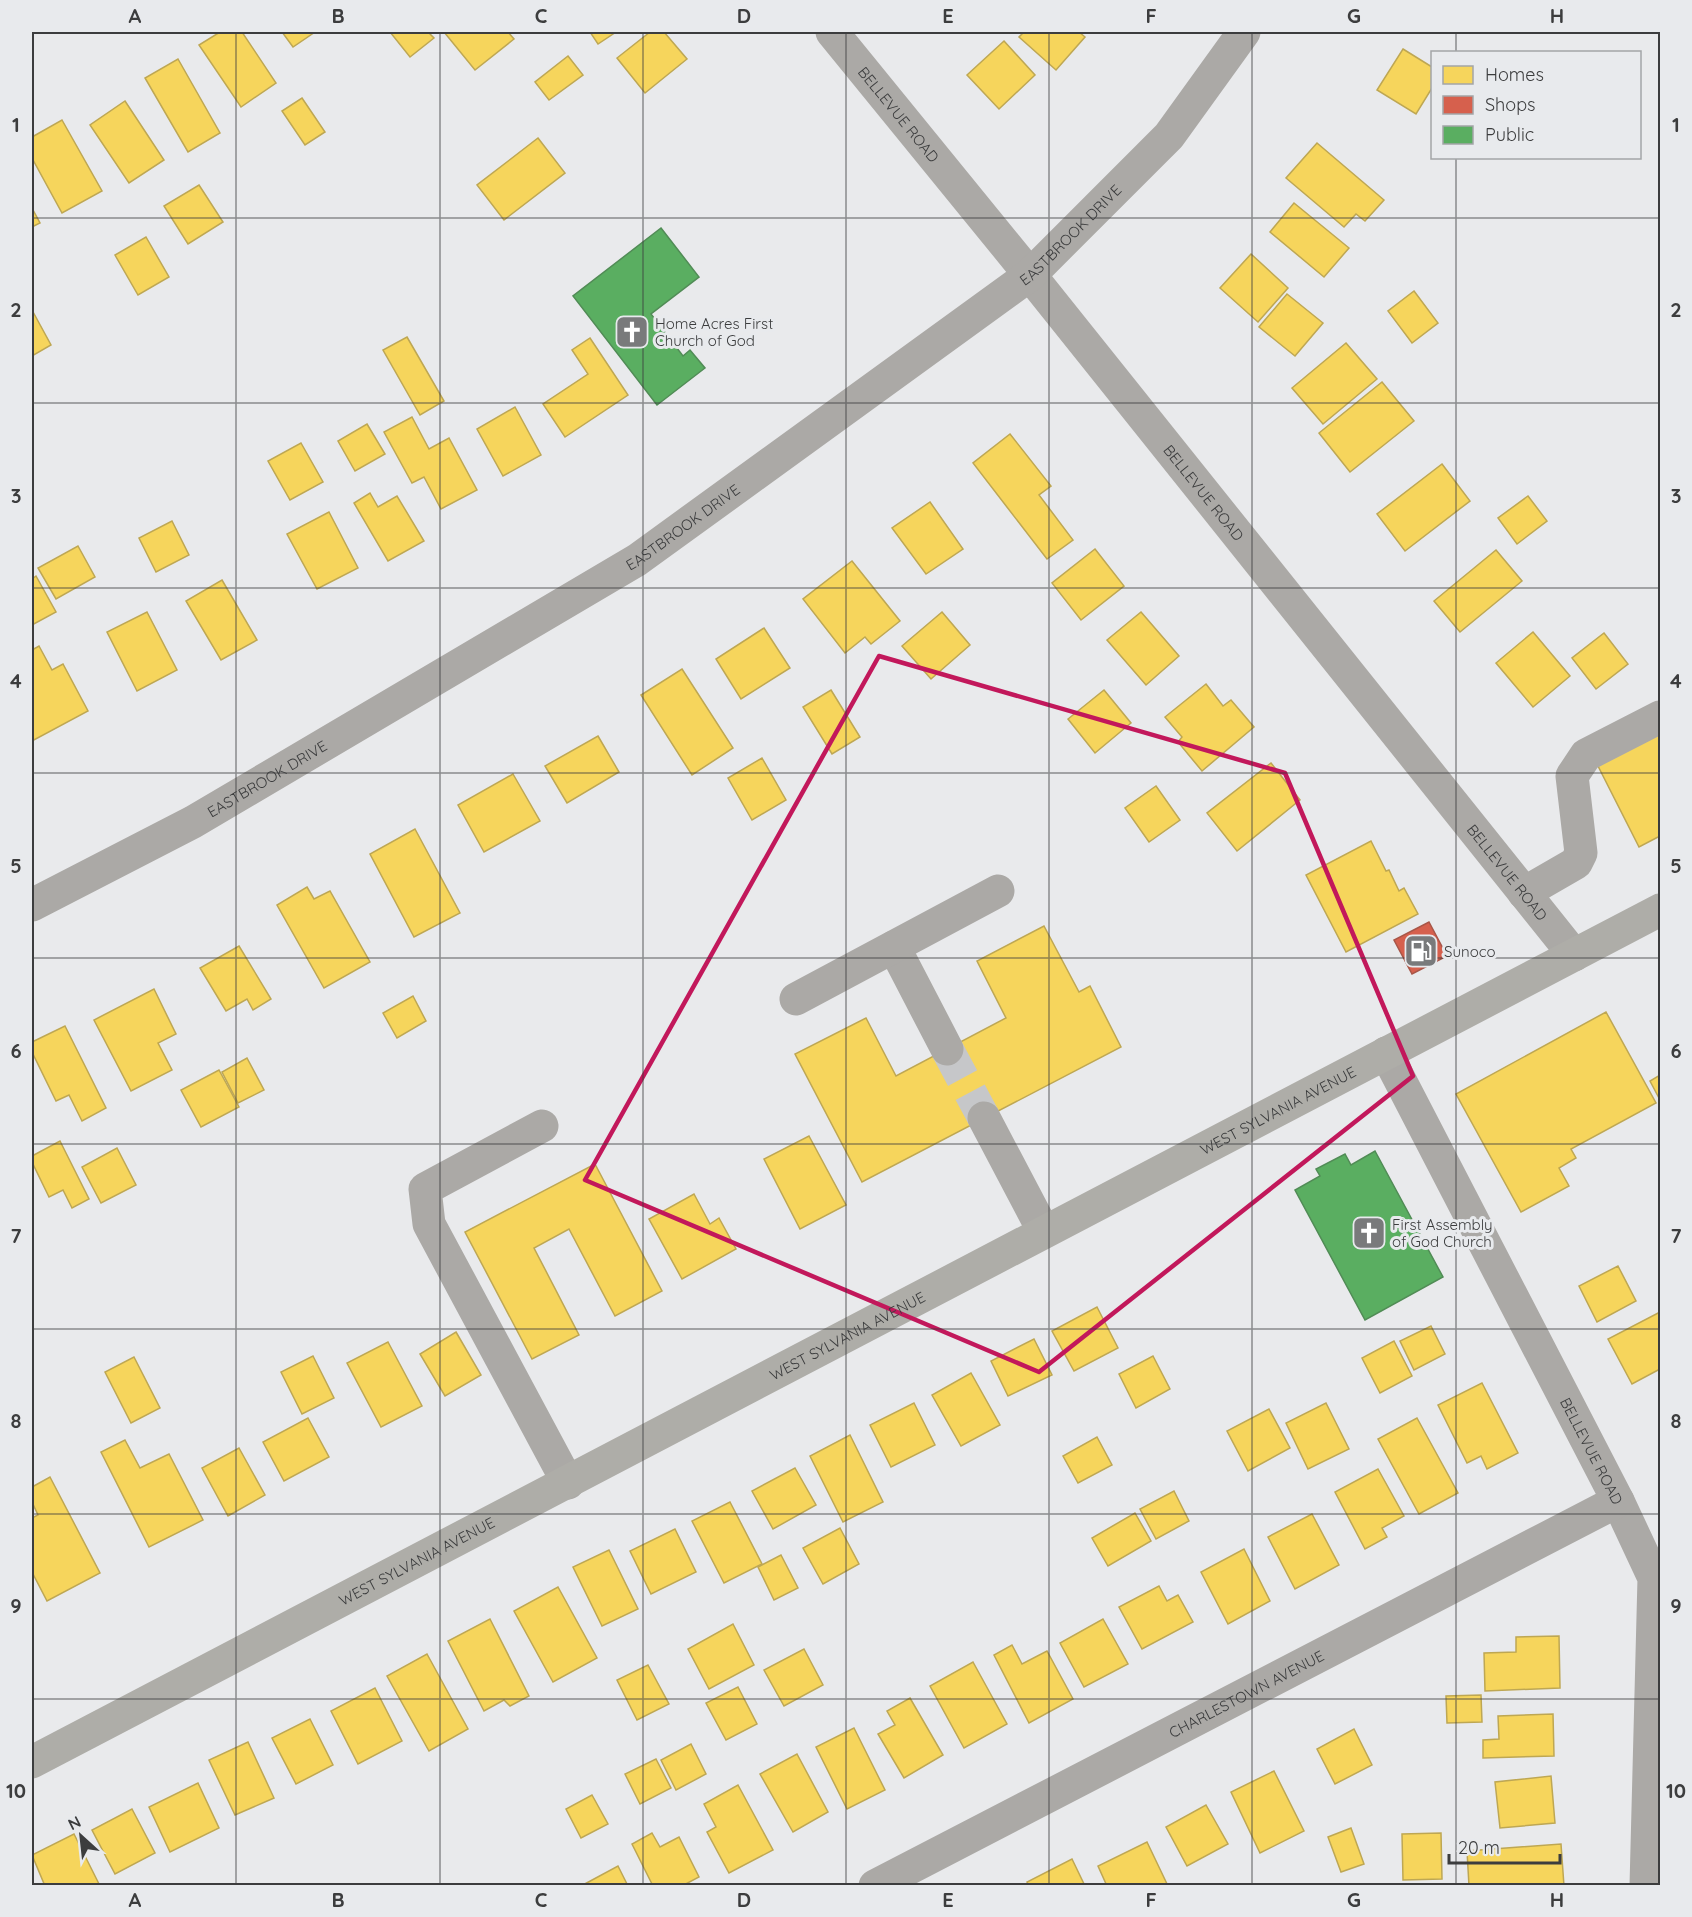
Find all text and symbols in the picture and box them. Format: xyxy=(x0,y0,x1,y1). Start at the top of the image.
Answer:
text: A xyxy=(129,3,142,28)
text: B xyxy=(331,3,345,28)
text: C xyxy=(535,3,548,28)
text: D xyxy=(737,3,751,28)
text: E xyxy=(942,3,954,28)
text: F xyxy=(1145,3,1157,28)
text: G xyxy=(1347,3,1361,28)
text: H xyxy=(1550,3,1564,28)
legend xyxy=(1431,51,1641,159)
street label: BELLEVUE ROAD xyxy=(854,62,944,166)
text: Homes xyxy=(1485,63,1544,86)
text: Shops xyxy=(1485,93,1536,116)
text: 1 xyxy=(12,112,20,137)
text: 1 xyxy=(1672,112,1680,137)
text: Public xyxy=(1485,123,1534,146)
street label: EASTBROOK DRIVE xyxy=(1015,180,1125,289)
text: 2 xyxy=(10,297,22,322)
text: 2 xyxy=(1670,297,1682,322)
church icon: Home Acres First Church of God xyxy=(614,314,650,350)
place label: Home Acres First Church of God xyxy=(655,314,773,350)
street label: BELLEVUE ROAD xyxy=(1160,441,1248,545)
street label: EASTBROOK DRIVE xyxy=(622,479,743,574)
text: 3 xyxy=(11,483,21,508)
text: 3 xyxy=(1671,483,1681,508)
text: 4 xyxy=(10,668,22,693)
text: 4 xyxy=(1670,668,1682,693)
street label: EASTBROOK DRIVE xyxy=(204,736,330,821)
street label: BELLEVUE ROAD xyxy=(1463,820,1552,924)
text: 5 xyxy=(10,853,22,878)
text: 5 xyxy=(1670,853,1682,878)
fuel station icon: Sunoco xyxy=(1403,933,1439,969)
place label: Sunoco xyxy=(1444,942,1496,961)
text: 6 xyxy=(10,1038,22,1063)
text: 6 xyxy=(1670,1038,1682,1063)
street label: WEST SYLVANIA AVENUE xyxy=(1197,1061,1359,1159)
church icon: First Assembly of God Church xyxy=(1351,1215,1387,1251)
place label: First Assembly of God Church xyxy=(1392,1215,1492,1251)
text: 7 xyxy=(11,1223,22,1248)
text: 7 xyxy=(1671,1223,1682,1248)
street label: WEST SYLVANIA AVENUE xyxy=(766,1287,928,1384)
street label: BELLEVUE ROAD xyxy=(1556,1394,1628,1508)
text: 8 xyxy=(11,1408,22,1433)
text: 8 xyxy=(1671,1408,1682,1433)
street label: WEST SYLVANIA AVENUE xyxy=(335,1512,498,1609)
text: 9 xyxy=(10,1593,22,1618)
text: 9 xyxy=(1670,1593,1682,1618)
street label: CHARLESTOWN AVENUE xyxy=(1165,1646,1327,1742)
text: 10 xyxy=(6,1778,26,1803)
text: 10 xyxy=(1666,1778,1686,1803)
north arrow xyxy=(51,1806,111,1866)
text: N xyxy=(64,1811,84,1834)
scale bar xyxy=(1449,1827,1560,1865)
text: 20 m xyxy=(1458,1836,1500,1859)
text: A xyxy=(129,1887,142,1912)
text: B xyxy=(331,1887,345,1912)
text: C xyxy=(535,1887,548,1912)
text: D xyxy=(737,1887,751,1912)
text: E xyxy=(942,1887,954,1912)
text: F xyxy=(1145,1887,1157,1912)
text: G xyxy=(1347,1887,1361,1912)
text: H xyxy=(1550,1887,1564,1912)

